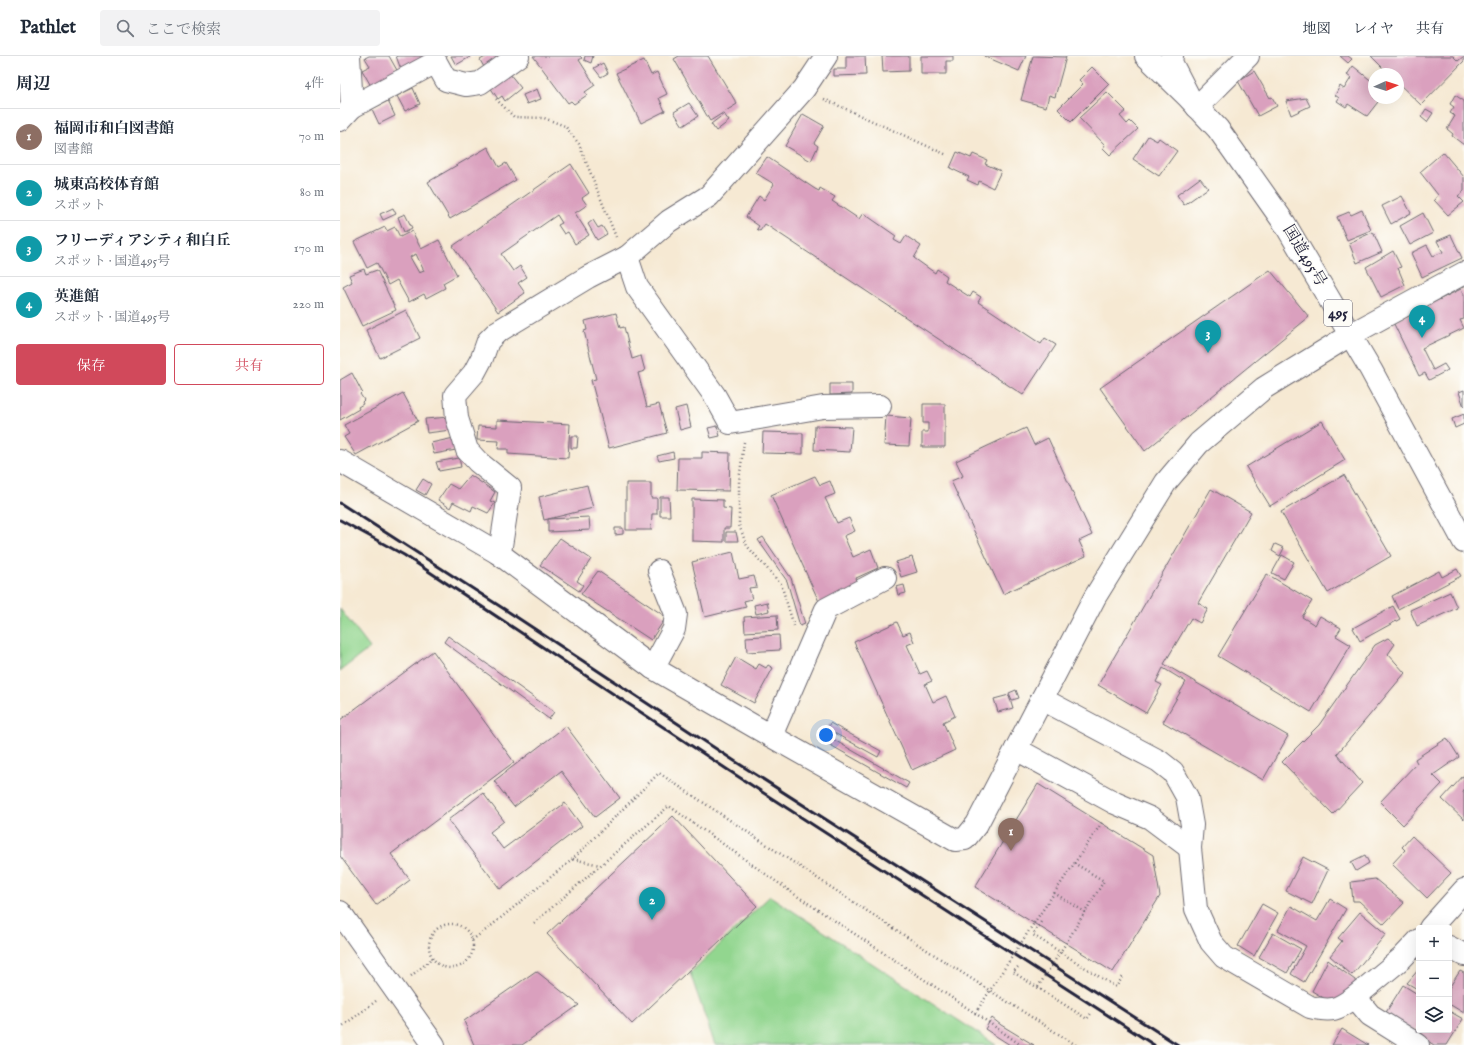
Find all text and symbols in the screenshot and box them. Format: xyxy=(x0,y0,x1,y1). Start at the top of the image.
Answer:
search box xyxy=(100,10,380,46)
text: Pathlet xyxy=(20,16,76,40)
icon: search xyxy=(114,17,136,39)
text: ここで検索 xyxy=(146,20,221,39)
text: 地図 xyxy=(1303,20,1331,38)
text: レイヤ xyxy=(1353,20,1394,38)
text: 共有 xyxy=(1416,20,1444,38)
north arrow xyxy=(1368,68,1404,104)
text: 周辺 xyxy=(16,74,50,95)
text: 4件 xyxy=(305,75,324,92)
text: 福岡市和白図書館 xyxy=(54,119,174,138)
text: 1 xyxy=(27,128,31,145)
text: 70 m xyxy=(299,128,324,145)
text: 図書館 xyxy=(54,141,93,158)
text: 城東高校体育館 xyxy=(54,175,159,194)
text: 2 xyxy=(26,184,32,201)
text: 80 m xyxy=(300,184,324,201)
text: スポット xyxy=(54,197,106,214)
street label: 国道495号 xyxy=(1278,221,1330,291)
text: フリーディアシティ和白丘 xyxy=(54,231,230,250)
text: 3 xyxy=(27,240,31,257)
text: 170 m xyxy=(294,240,324,257)
text: スポット · 国道495号 xyxy=(54,253,170,270)
text: 英進館 xyxy=(54,287,99,306)
text: 4 xyxy=(26,296,32,313)
text: 220 m xyxy=(293,296,324,313)
road number: 495 xyxy=(1324,300,1352,326)
pin: 4 xyxy=(1409,305,1435,338)
text: スポット · 国道495号 xyxy=(54,309,170,326)
pin: 3 xyxy=(1195,320,1221,353)
button: 保存 xyxy=(16,344,166,385)
button: 共有 xyxy=(174,344,324,385)
your location xyxy=(816,725,836,745)
pin: 1 xyxy=(998,818,1024,851)
pin: 2 xyxy=(639,887,665,920)
map controls xyxy=(1416,925,1452,1033)
button: + xyxy=(1416,925,1452,961)
button: − xyxy=(1416,961,1452,997)
button: layers xyxy=(1416,997,1452,1033)

